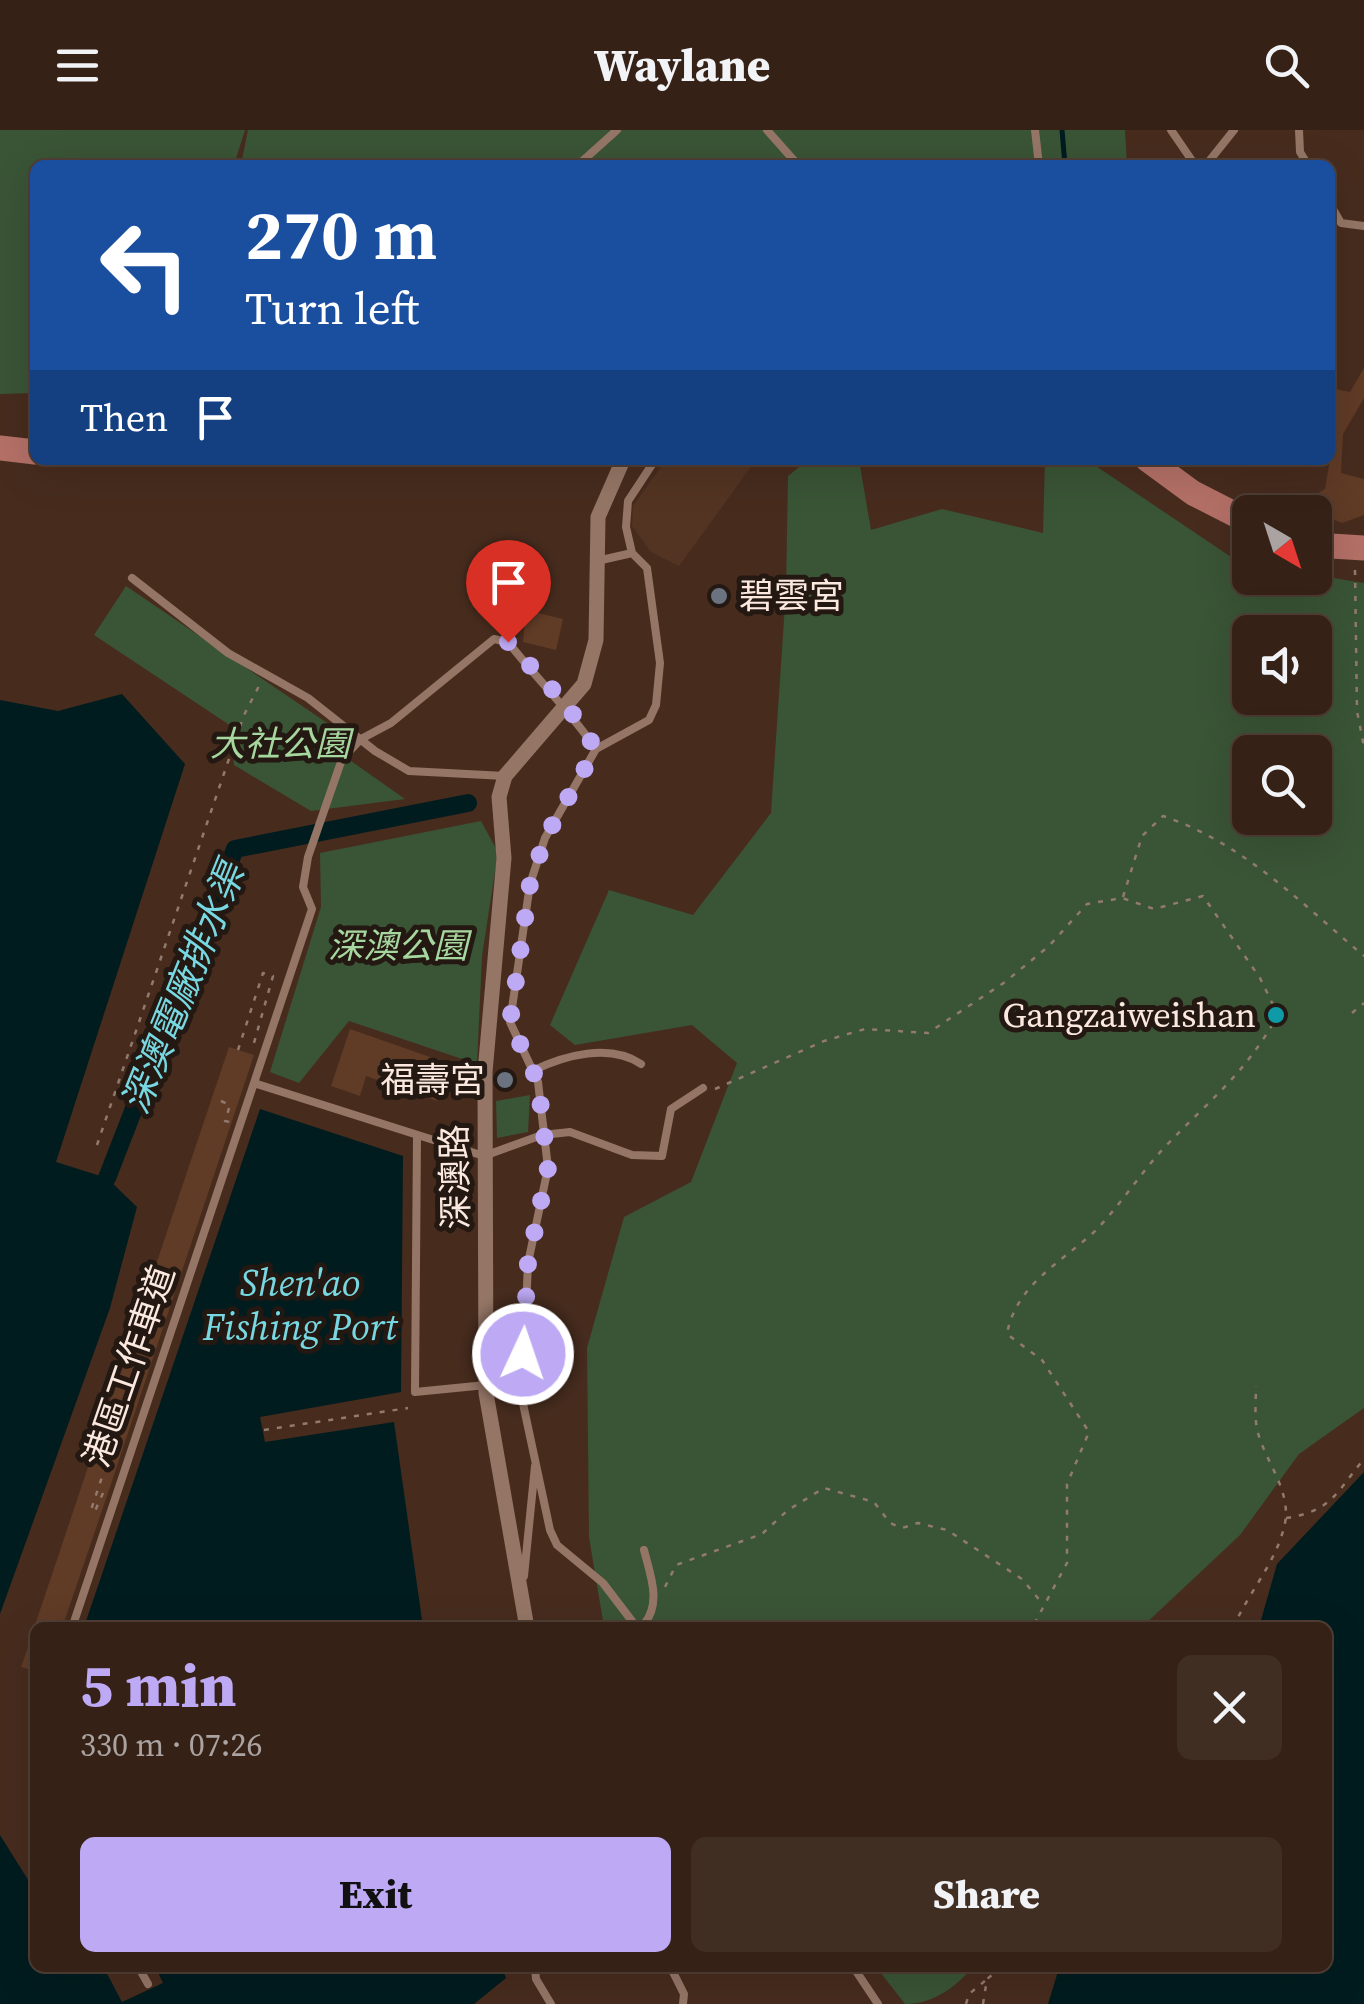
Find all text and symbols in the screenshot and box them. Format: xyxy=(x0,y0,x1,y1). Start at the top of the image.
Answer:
text: Waylane xyxy=(594,34,770,96)
icon: menu xyxy=(50,38,105,93)
icon: search xyxy=(1259,38,1314,93)
text: 270 m xyxy=(245,186,437,282)
icon: left xyxy=(80,200,210,330)
text: Turn left xyxy=(245,277,419,339)
icon: arrive xyxy=(188,390,243,445)
text: Then xyxy=(80,392,168,444)
north arrow xyxy=(1232,495,1332,595)
map controls xyxy=(1232,495,1332,835)
pin xyxy=(466,540,551,643)
icon: arrive xyxy=(481,555,536,610)
place label: 碧雲宮 xyxy=(739,572,844,620)
marker: 碧雲宮 xyxy=(708,585,730,607)
button: sound xyxy=(1232,615,1332,715)
park label: 大社公園 xyxy=(210,720,355,768)
button: search xyxy=(1232,735,1332,835)
water label: 深澳電廠排水渠 xyxy=(109,850,259,1121)
park label: 深澳公園 xyxy=(328,922,473,970)
place label: Gangzaiweishan xyxy=(1002,991,1256,1039)
marker: Gangzaiweishan xyxy=(1265,1004,1287,1026)
place label: 福壽宮 xyxy=(380,1056,485,1104)
marker: 福壽宮 xyxy=(494,1069,516,1091)
street label: 深澳路 xyxy=(430,1124,480,1230)
water label: Shen'ao Fishing Port xyxy=(202,1257,399,1353)
street label: 港區工作車道 xyxy=(72,1259,186,1473)
position arrow xyxy=(471,1302,575,1406)
text: 5 min xyxy=(80,1644,236,1726)
button: close xyxy=(1177,1655,1282,1760)
text: 330 m · 07:26 xyxy=(80,1723,262,1767)
button: Exit xyxy=(80,1837,671,1952)
button: Share xyxy=(691,1837,1282,1952)

